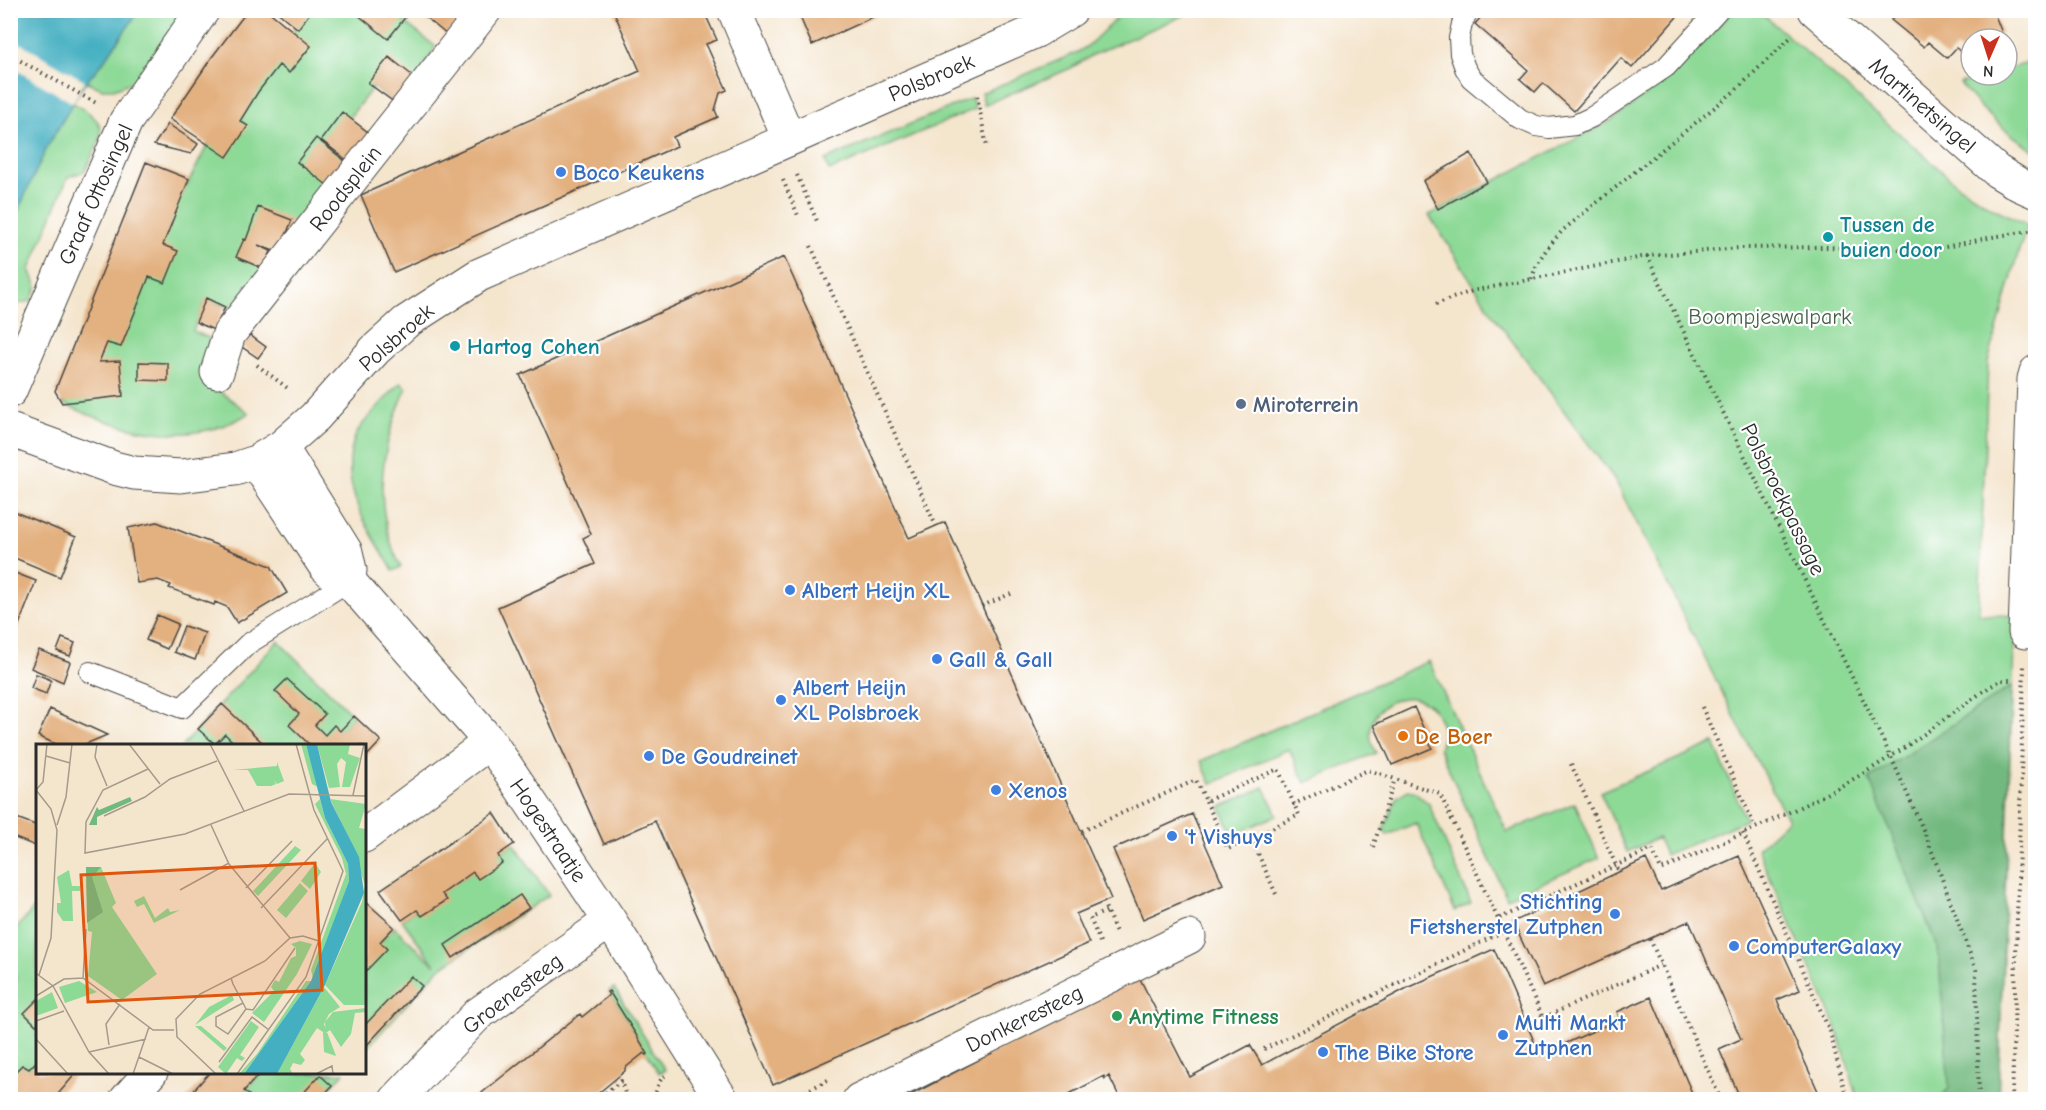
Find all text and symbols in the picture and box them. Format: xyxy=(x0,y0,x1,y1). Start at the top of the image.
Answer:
north arrow xyxy=(1959,27,2019,87)
street label: Polsbroek xyxy=(885,48,978,108)
street label: Martinetsingel xyxy=(1864,52,1981,159)
text: N xyxy=(1983,62,1994,80)
street label: Graaf Ottosingel xyxy=(53,120,139,269)
street label: Roodsplein xyxy=(304,141,387,237)
place label: Boco Keukens xyxy=(573,160,704,186)
marker: Boco Keukens xyxy=(554,165,568,179)
place label: Tussen de buien door xyxy=(1840,212,1942,263)
marker: Tussen de buien door xyxy=(1821,230,1835,244)
street label: Polsbroek xyxy=(354,298,440,377)
park label: Boompjeswalpark xyxy=(1688,304,1852,330)
place label: Hartog Cohen xyxy=(467,334,600,360)
marker: Hartog Cohen xyxy=(448,339,462,353)
place label: Miroterrein xyxy=(1253,392,1359,418)
marker: Miroterrein xyxy=(1234,397,1248,411)
street label: Polsbroekpassage xyxy=(1735,419,1831,580)
place label: Albert Heijn XL xyxy=(802,578,950,604)
marker: Albert Heijn XL xyxy=(783,583,797,597)
place label: Gall & Gall xyxy=(949,647,1053,673)
marker: Gall & Gall xyxy=(930,652,944,666)
place label: Albert Heijn XL Polsbroek xyxy=(793,675,919,726)
marker: Albert Heijn XL Polsbroek xyxy=(774,693,788,707)
place label: De Boer xyxy=(1415,724,1492,750)
marker: De Boer xyxy=(1396,729,1410,743)
inset map xyxy=(36,744,366,1074)
place label: De Goudreinet xyxy=(661,744,798,770)
marker: De Goudreinet xyxy=(642,749,656,763)
street label: Hogestraatje xyxy=(504,774,592,887)
place label: Xenos xyxy=(1008,778,1067,804)
marker: Xenos xyxy=(989,783,1003,797)
place label: 't Vishuys xyxy=(1184,824,1273,850)
marker: 't Vishuys xyxy=(1165,829,1179,843)
place label: Stichting Fietsherstel Zutphen xyxy=(1409,889,1603,940)
marker: Stichting Fietsherstel Zutphen xyxy=(1608,907,1622,921)
place label: ComputerGalaxy xyxy=(1746,934,1902,960)
marker: ComputerGalaxy xyxy=(1727,939,1741,953)
street label: Groenesteeg xyxy=(457,948,568,1040)
street label: Donkeresteeg xyxy=(962,979,1087,1058)
place label: Anytime Fitness xyxy=(1129,1004,1279,1030)
marker: Anytime Fitness xyxy=(1110,1009,1124,1023)
place label: Multi Markt Zutphen xyxy=(1515,1010,1626,1061)
marker: Multi Markt Zutphen xyxy=(1496,1028,1510,1042)
place label: The Bike Store xyxy=(1335,1040,1474,1066)
marker: The Bike Store xyxy=(1316,1045,1330,1059)

